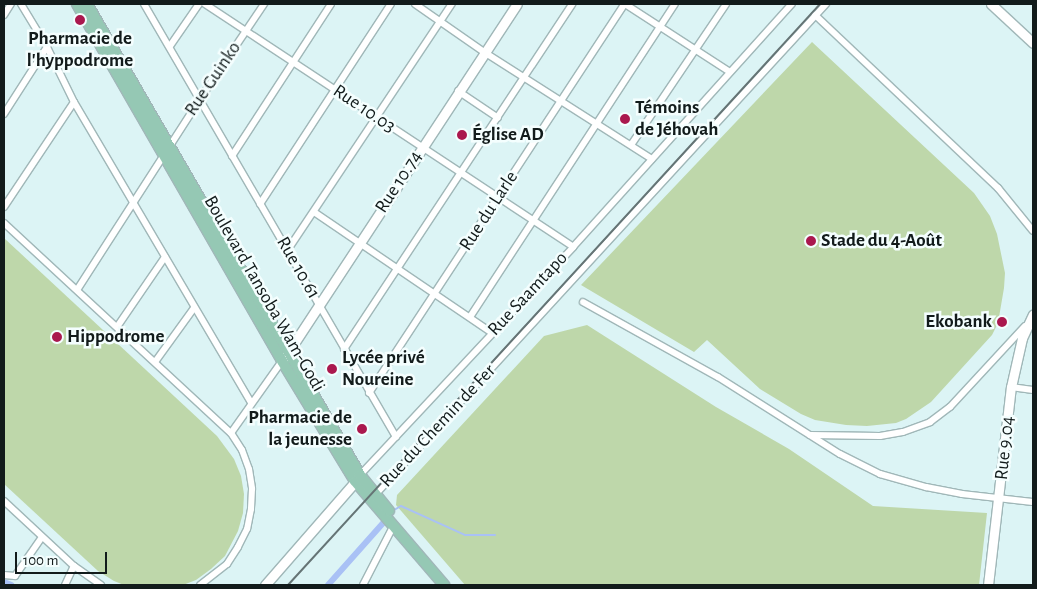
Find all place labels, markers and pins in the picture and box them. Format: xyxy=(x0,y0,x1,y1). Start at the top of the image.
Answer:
marker: Pharmacie de l'hyppodrome xyxy=(74,14,86,26)
place label: Pharmacie de l'hyppodrome xyxy=(27,28,133,72)
place label: Témoins de Jéhovah xyxy=(635,97,718,141)
marker: Témoins de Jéhovah xyxy=(619,113,631,125)
place label: Église AD xyxy=(472,124,544,146)
marker: Église AD xyxy=(456,129,468,141)
place label: Stade du 4-Août xyxy=(821,230,942,252)
marker: Stade du 4-Août xyxy=(805,235,817,247)
place label: Ekobank xyxy=(925,311,992,333)
marker: Ekobank xyxy=(996,316,1008,328)
place label: Hippodrome xyxy=(67,326,164,348)
marker: Hippodrome xyxy=(51,331,63,343)
place label: Lycée privé Noureine xyxy=(342,347,425,391)
marker: Lycée privé Noureine xyxy=(326,363,338,375)
place label: Pharmacie de la jeunesse xyxy=(248,407,352,451)
marker: Pharmacie de la jeunesse xyxy=(356,423,368,435)

